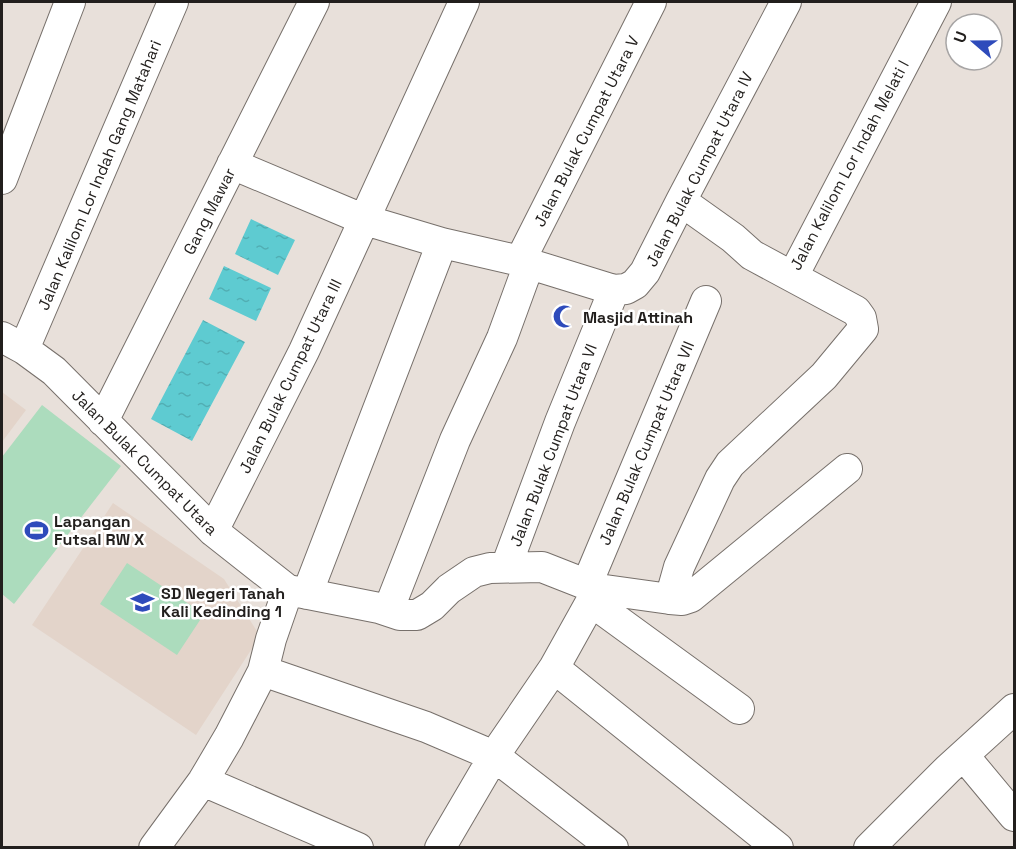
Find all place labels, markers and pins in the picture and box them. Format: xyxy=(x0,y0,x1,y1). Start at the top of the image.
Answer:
mosque icon: Masjid Attinah xyxy=(552,304,578,330)
place label: Masjid Attinah xyxy=(583,307,693,328)
place label: Lapangan Futsal RW X xyxy=(54,511,144,550)
sports icon: Lapangan Futsal RW X xyxy=(23,517,49,543)
place label: SD Negeri Tanah Kali Kedinding 1 xyxy=(161,583,285,622)
school or university icon: SD Negeri Tanah Kali Kedinding 1 xyxy=(130,589,156,615)

